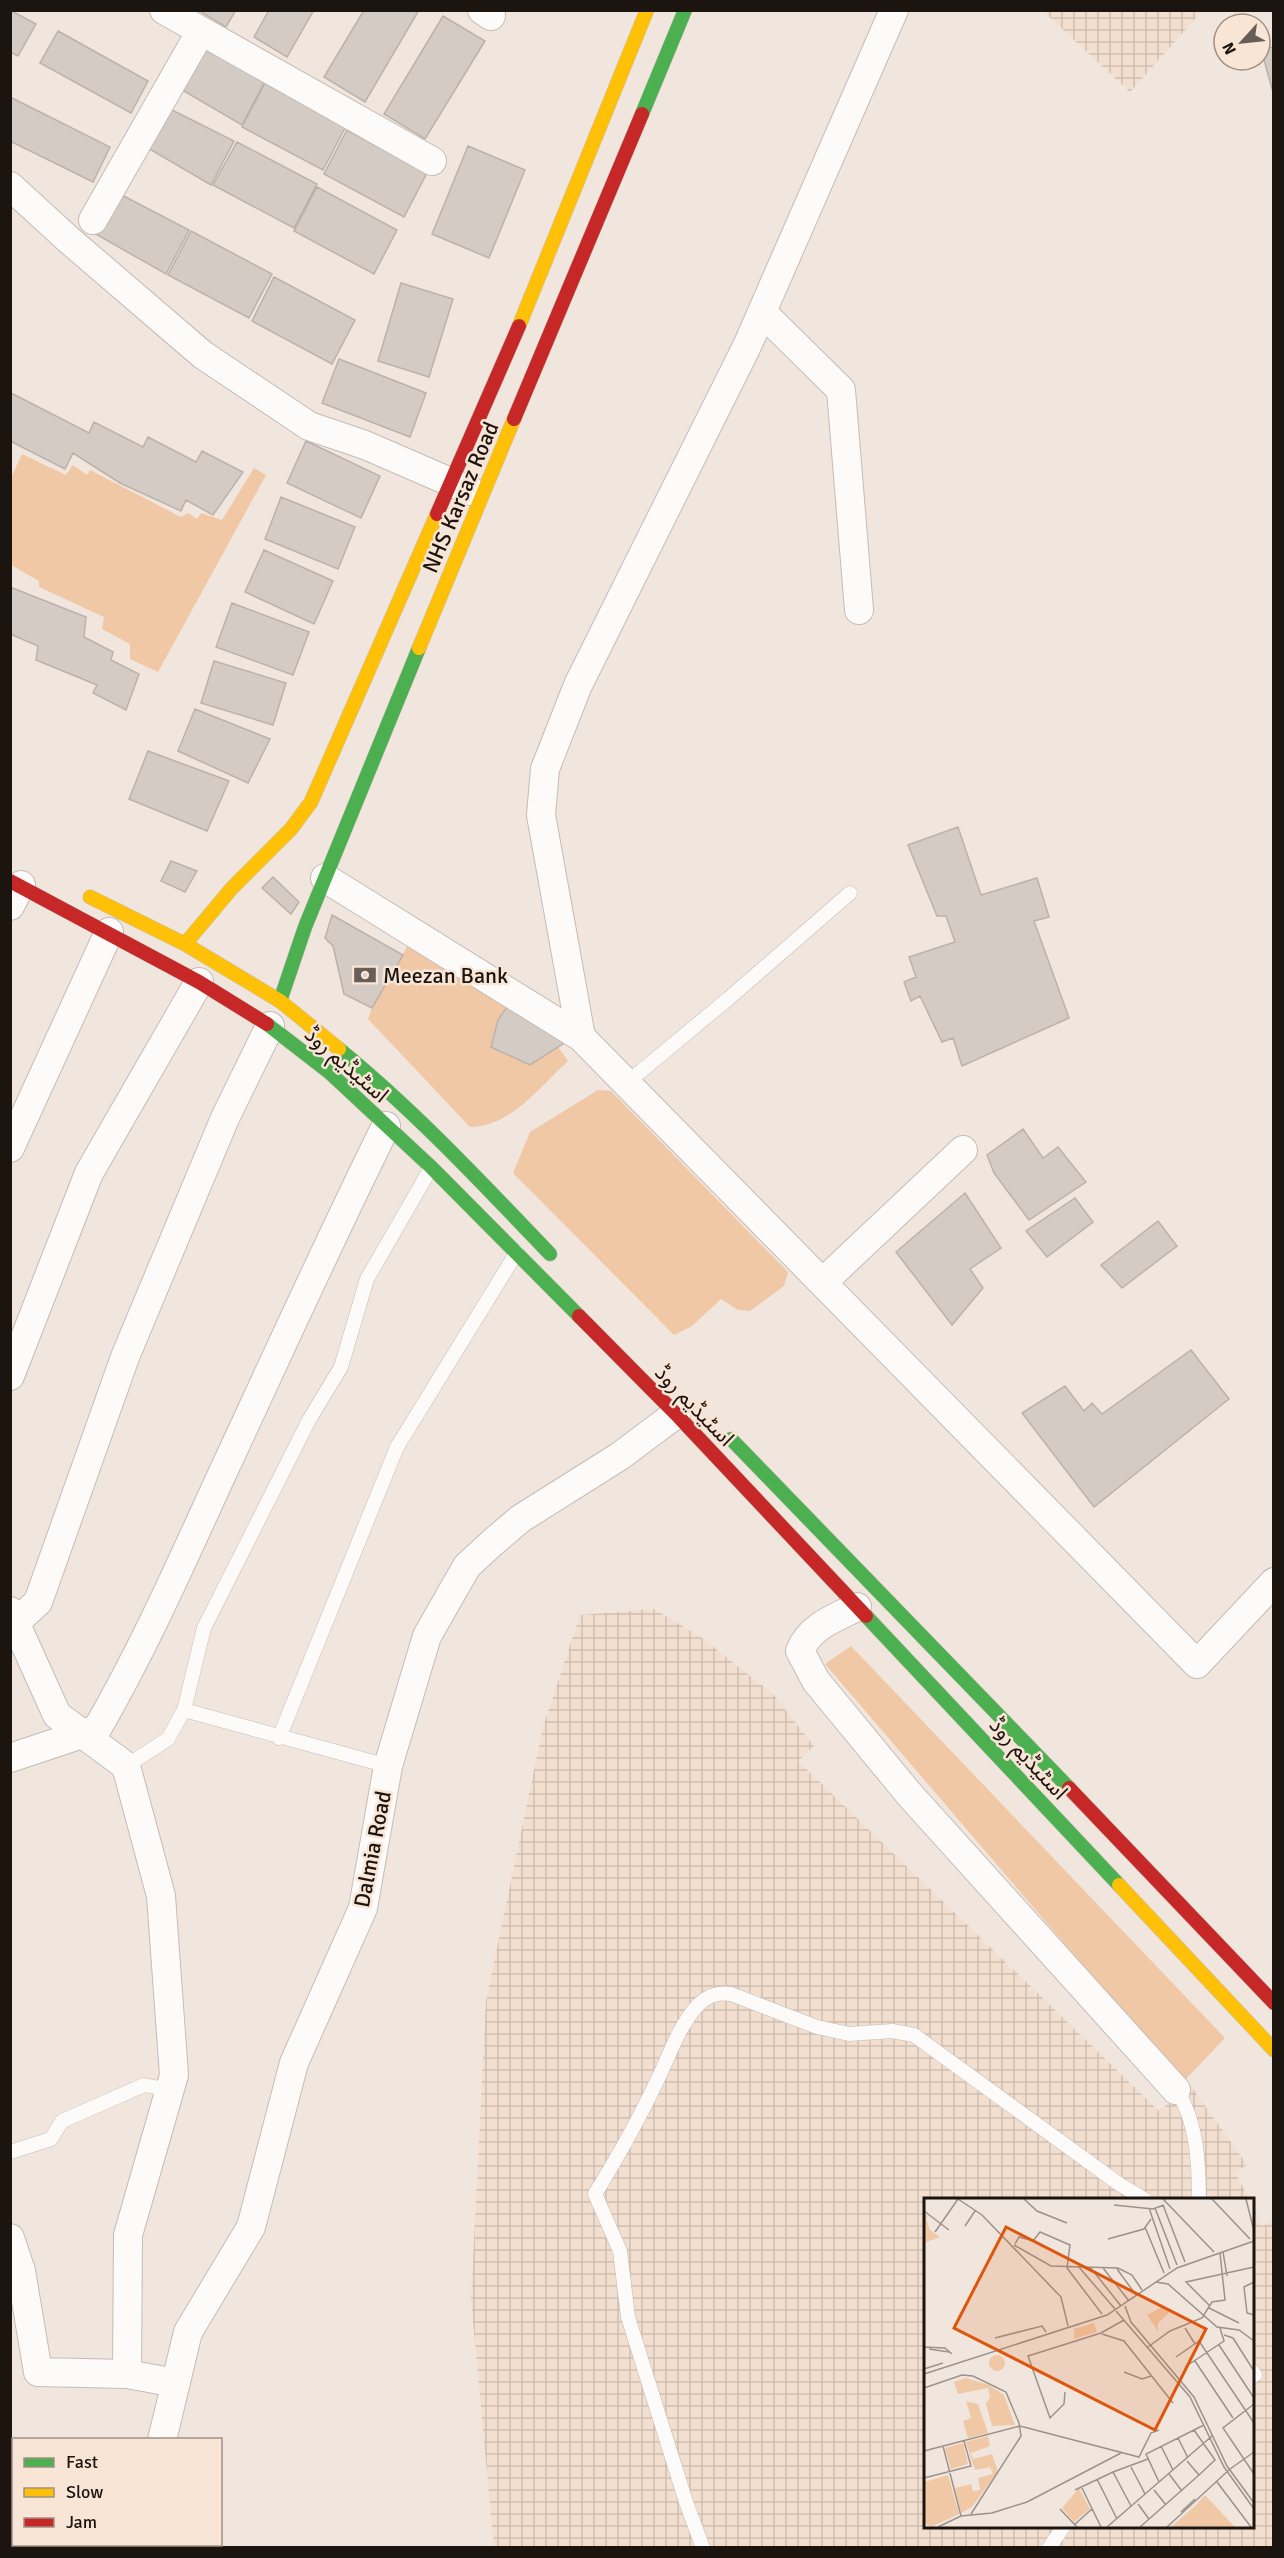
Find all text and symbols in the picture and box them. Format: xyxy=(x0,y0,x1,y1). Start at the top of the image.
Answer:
north arrow xyxy=(1212,12,1272,72)
text: N xyxy=(1218,39,1241,58)
street label: NHS Karsaz Road xyxy=(416,417,504,577)
bank icon: Meezan Bank xyxy=(352,962,378,988)
place label: Meezan Bank xyxy=(383,962,508,989)
street label: اسٹیڈیم روڈ xyxy=(297,1020,394,1111)
street label: اسٹیڈیم روڈ xyxy=(647,1359,740,1454)
street label: اسٹیڈیم روڈ xyxy=(982,1712,1074,1807)
street label: Dalmia Road xyxy=(348,1788,397,1910)
inset map xyxy=(924,2198,1254,2528)
legend xyxy=(12,2438,222,2546)
text: Fast xyxy=(66,2451,98,2473)
text: Slow xyxy=(66,2481,103,2503)
text: Jam xyxy=(66,2511,97,2533)

